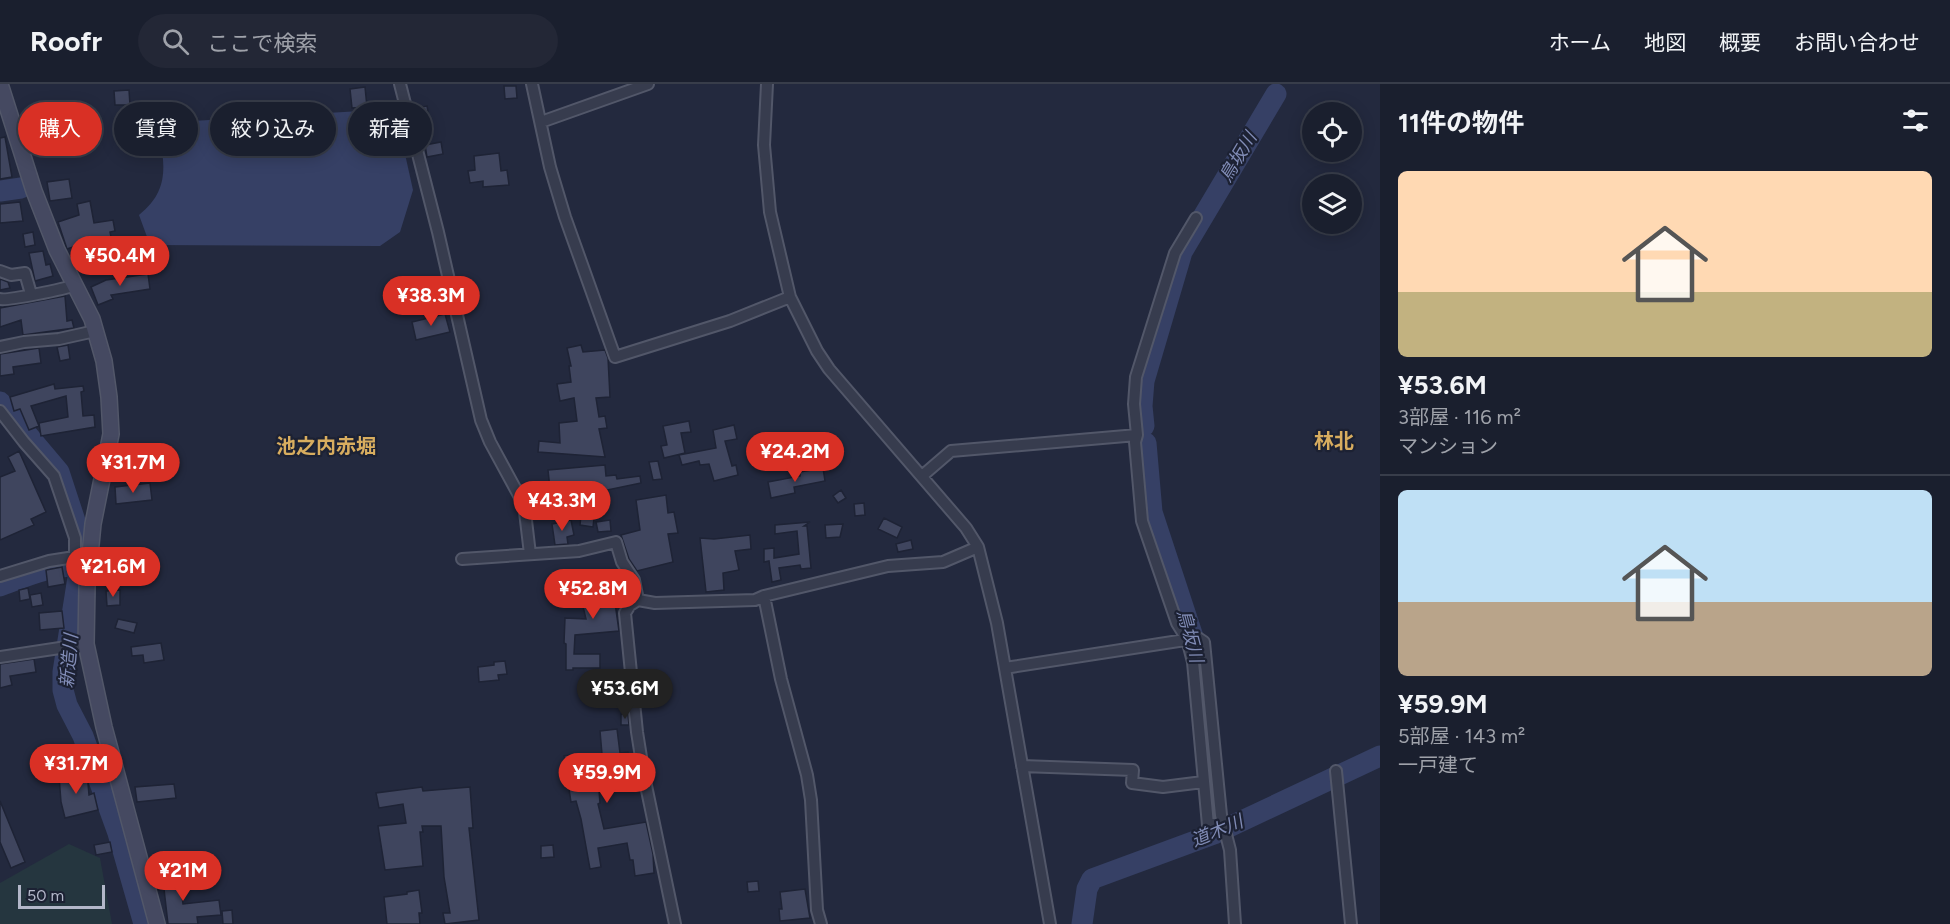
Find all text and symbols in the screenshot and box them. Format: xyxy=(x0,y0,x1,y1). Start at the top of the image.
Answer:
search box xyxy=(138,14,558,68)
text: Roofr xyxy=(30,24,102,58)
icon: search xyxy=(159,25,192,58)
text: ここで検索 xyxy=(207,30,317,57)
text: ホーム xyxy=(1549,30,1611,55)
text: 地図 xyxy=(1644,30,1686,55)
text: 概要 xyxy=(1719,30,1761,55)
text: お問い合わせ xyxy=(1794,30,1920,55)
chip: 購入 xyxy=(18,102,102,156)
chip: 賃貸 xyxy=(114,102,198,156)
chip: 絞り込み xyxy=(210,102,336,156)
chip: 新着 xyxy=(348,102,432,156)
map controls xyxy=(1302,102,1362,234)
button: locate xyxy=(1302,102,1362,162)
icon: filters xyxy=(1899,104,1932,137)
text: 11件の物件 xyxy=(1398,107,1524,139)
water label: 鳥坂川 xyxy=(1215,126,1262,186)
button: layers xyxy=(1302,174,1362,234)
icon: home xyxy=(1611,210,1719,318)
pin: ¥50.4M xyxy=(71,236,169,287)
text: ¥50.4M xyxy=(84,243,156,267)
pin: ¥38.3M xyxy=(382,276,480,327)
text: ¥38.3M xyxy=(397,283,465,307)
text: ¥53.6M xyxy=(1398,369,1487,401)
text: 3部屋 · 116 m² xyxy=(1398,405,1521,429)
district label: 林北 xyxy=(1314,429,1354,453)
pin: ¥24.2M xyxy=(746,432,844,483)
district label: 池之内赤堀 xyxy=(276,434,376,458)
text: マンション xyxy=(1398,434,1498,458)
text: ¥24.2M xyxy=(760,439,830,463)
pin: ¥31.7M xyxy=(84,443,182,494)
text: ¥31.7M xyxy=(101,450,165,474)
pin: ¥43.3M xyxy=(513,481,611,532)
text: ¥43.3M xyxy=(528,488,596,512)
icon: home xyxy=(1611,529,1719,637)
pin: ¥21.6M xyxy=(64,547,162,598)
text: ¥21.6M xyxy=(80,554,146,578)
pin: ¥52.8M xyxy=(544,569,642,620)
text: ¥52.8M xyxy=(558,576,628,600)
water label: 鳥坂川 xyxy=(1172,607,1208,667)
water label: 新造川 xyxy=(56,631,82,689)
pin: ¥53.6M xyxy=(576,669,674,720)
text: ¥53.6M xyxy=(591,676,659,700)
text: ¥59.9M xyxy=(1398,688,1488,720)
text: 5部屋 · 143 m² xyxy=(1398,724,1525,748)
pin: ¥31.7M xyxy=(27,744,125,795)
text: ¥31.7M xyxy=(44,751,108,775)
pin: ¥59.9M xyxy=(558,753,656,804)
text: 一戸建て xyxy=(1398,753,1478,777)
text: ¥59.9M xyxy=(573,760,641,784)
water label: 道木川 xyxy=(1188,810,1248,852)
pin: ¥21M xyxy=(147,851,219,902)
text: ¥21M xyxy=(158,858,208,882)
scale bar xyxy=(18,882,105,910)
text: 50 m xyxy=(27,886,64,905)

